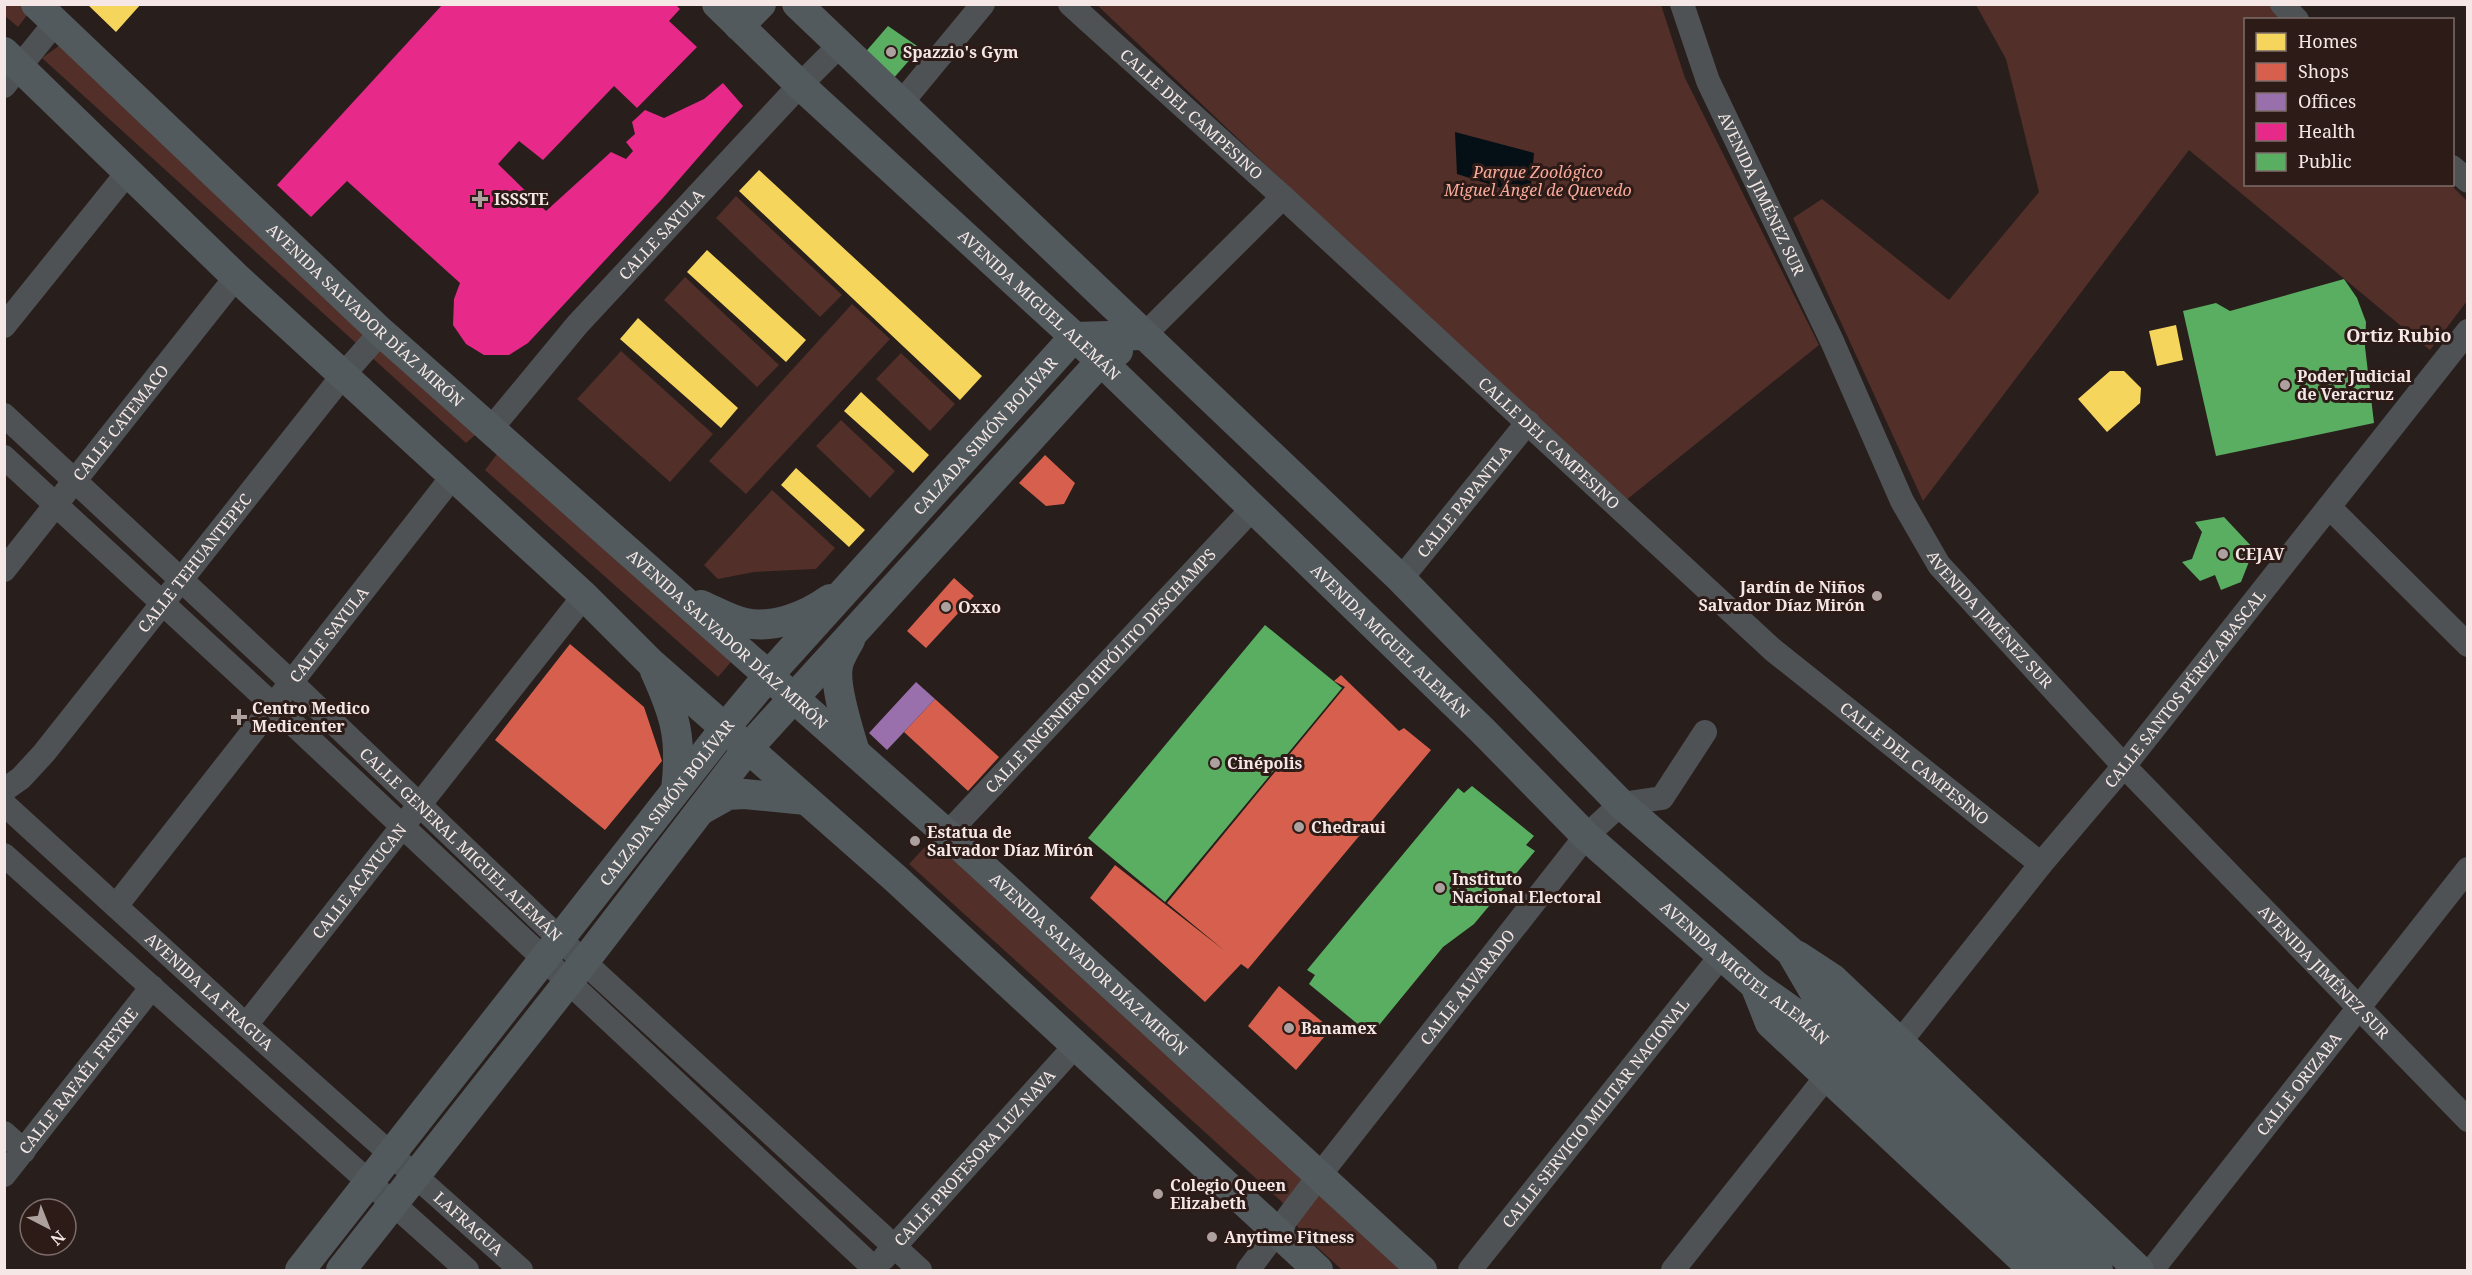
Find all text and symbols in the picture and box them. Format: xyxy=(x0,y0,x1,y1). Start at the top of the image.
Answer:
legend xyxy=(2244,18,2454,186)
text: Homes xyxy=(2298,29,2357,53)
place label: Spazzio's Gym xyxy=(903,41,1019,63)
street label: CALLE DEL CAMPESINO xyxy=(1115,44,1268,185)
marker: Spazzio's Gym xyxy=(884,45,898,59)
text: Shops xyxy=(2298,59,2349,83)
text: Offices xyxy=(2298,89,2356,113)
street label: AVENIDA JIMÉNEZ SUR xyxy=(1713,108,1810,279)
text: Health xyxy=(2298,119,2355,143)
text: Public xyxy=(2298,149,2352,173)
park label: Parque Zoológico Miguel Ángel de Quevedo xyxy=(1443,161,1632,201)
street label: CALLE SAYULA xyxy=(613,184,709,285)
place label: ISSSTE xyxy=(494,188,549,210)
marker: ISSSTE xyxy=(471,190,489,208)
street label: AVENIDA SALVADOR DÍAZ MIRÓN xyxy=(262,218,469,412)
street label: AVENIDA MIGUEL ALEMÁN xyxy=(954,224,1125,385)
district label: Ortiz Rubio xyxy=(2346,323,2452,347)
street label: CALZADA SIMÓN BOLÍVAR xyxy=(908,351,1062,520)
street label: CALLE CATEMACO xyxy=(68,360,174,485)
place label: Poder Judicial de Veracruz xyxy=(2297,365,2412,405)
street label: CALLE DEL CAMPESINO xyxy=(1474,372,1625,514)
marker: Poder Judicial de Veracruz xyxy=(2278,378,2292,392)
street label: CALLE PAPANTLA xyxy=(1412,440,1517,562)
street label: CALLE TEHUANTEPEC xyxy=(132,489,256,637)
place label: CEJAV xyxy=(2235,543,2285,565)
street label: AVENIDA SALVADOR DÍAZ MIRÓN xyxy=(622,544,832,734)
street label: CALLE INGENIERO HIPÓLITO DESCHAMPS xyxy=(980,544,1221,798)
street label: AVENIDA JIMÉNEZ SUR xyxy=(1922,546,2058,693)
marker: CEJAV xyxy=(2216,547,2230,561)
street label: AVENIDA MIGUEL ALEMÁN xyxy=(1306,559,1474,723)
place label: Jardín de Niños Salvador Díaz Mirón xyxy=(1699,576,1865,616)
street label: CALLE SAYULA xyxy=(284,581,374,687)
street label: CALLE SANTOS PÉREZ ABASCAL xyxy=(2099,585,2271,792)
marker: Jardín de Niños Salvador Díaz Mirón xyxy=(1870,589,1884,603)
place label: Oxxo xyxy=(958,596,1001,618)
marker: Oxxo xyxy=(939,600,953,614)
place label: Centro Medico Medicenter xyxy=(252,697,370,737)
street label: CALLE DEL CAMPESINO xyxy=(1835,697,1994,830)
marker: Centro Medico Medicenter xyxy=(230,708,248,726)
street label: CALZADA SIMÓN BOLÍVAR xyxy=(594,714,739,890)
street label: CALLE GENERAL MIGUEL ALEMÁN xyxy=(355,742,567,946)
place label: Cinépolis xyxy=(1227,752,1303,774)
marker: Cinépolis xyxy=(1208,756,1222,770)
place label: Chedraui xyxy=(1311,816,1386,838)
street label: CALLE ACAYUCAN xyxy=(307,819,412,943)
marker: Chedraui xyxy=(1292,820,1306,834)
place label: Estatua de Salvador Díaz Mirón xyxy=(927,821,1094,861)
marker: Estatua de Salvador Díaz Mirón xyxy=(908,834,922,848)
street label: AVENIDA SALVADOR DÍAZ MIRÓN xyxy=(985,868,1192,1061)
place label: Instituto Nacional Electoral xyxy=(1452,868,1602,908)
marker: Instituto Nacional Electoral xyxy=(1433,881,1447,895)
street label: AVENIDA MIGUEL ALEMÁN xyxy=(1656,896,1834,1050)
street label: AVENIDA JIMÉNEZ SUR xyxy=(2254,900,2394,1044)
street label: CALLE ALVARADO xyxy=(1415,925,1520,1050)
street label: AVENIDA LA FRAGUA xyxy=(141,927,279,1056)
street label: CALLE SERVICIO MILITAR NACIONAL xyxy=(1497,994,1694,1232)
street label: CALLE RAFAÉL FREYRE xyxy=(14,1003,143,1159)
place label: Banamex xyxy=(1301,1017,1378,1039)
marker: Banamex xyxy=(1282,1021,1296,1035)
street label: CALLE ORIZABA xyxy=(2251,1027,2347,1140)
street label: CALLE PROFESORA LUZ NAVA xyxy=(889,1064,1060,1251)
place label: Colegio Queen Elizabeth xyxy=(1170,1174,1286,1214)
street label: LAFRAGUA xyxy=(429,1187,509,1261)
marker: Colegio Queen Elizabeth xyxy=(1151,1187,1165,1201)
north arrow xyxy=(18,1197,78,1257)
text: N xyxy=(46,1226,70,1251)
place label: Anytime Fitness xyxy=(1224,1226,1354,1248)
marker: Anytime Fitness xyxy=(1205,1230,1219,1244)

